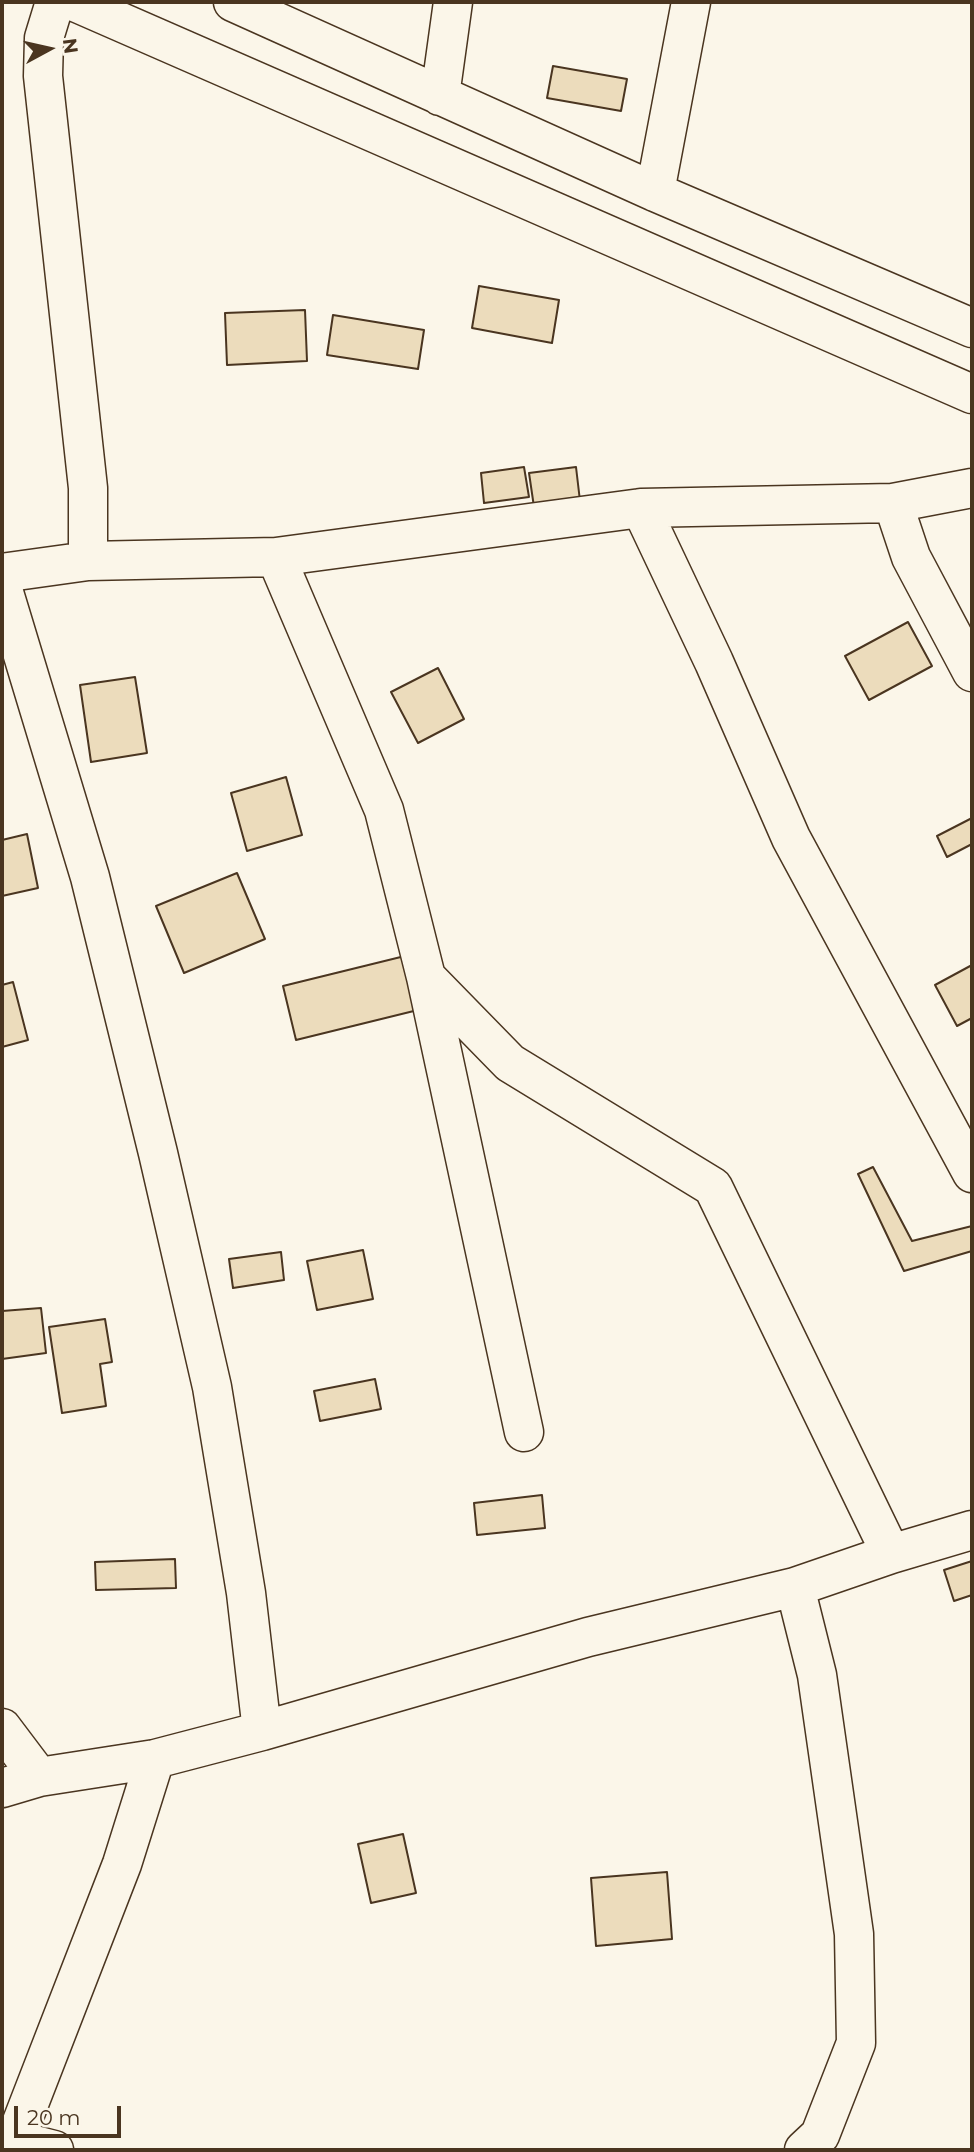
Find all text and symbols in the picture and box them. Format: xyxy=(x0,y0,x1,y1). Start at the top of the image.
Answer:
north arrow xyxy=(14,14,84,84)
text: N xyxy=(58,37,83,55)
scale bar xyxy=(18,2092,124,2136)
text: 20 m xyxy=(27,2105,81,2130)

